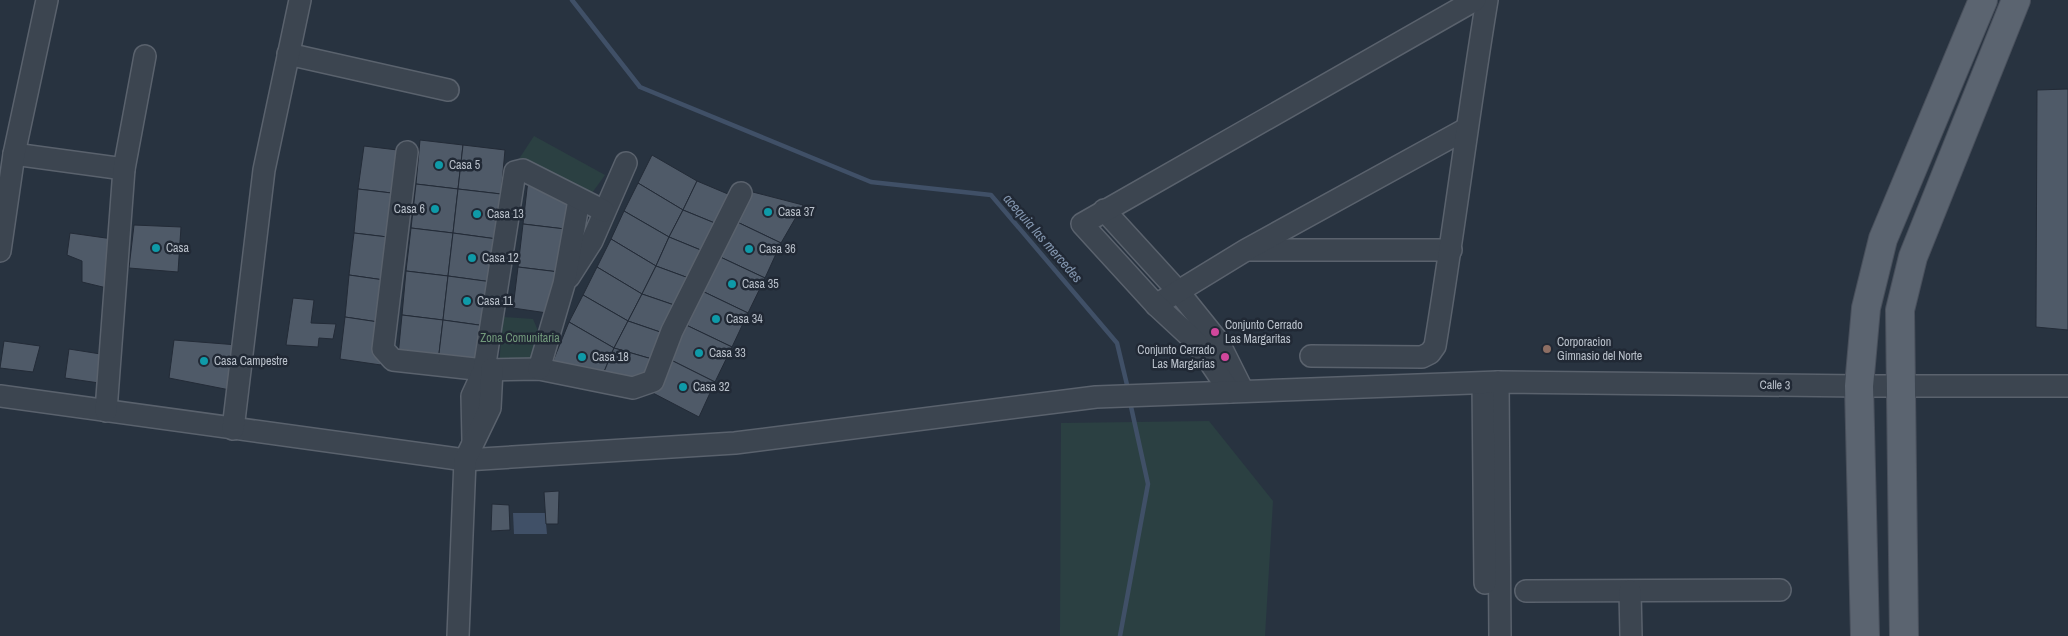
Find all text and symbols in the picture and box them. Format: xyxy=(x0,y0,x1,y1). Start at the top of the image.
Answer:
place label: Casa 5 xyxy=(449,157,481,173)
marker: Casa 5 xyxy=(433,159,445,171)
water label: acequia las mercedes xyxy=(999,190,1087,286)
place label: Casa 6 xyxy=(394,201,425,217)
marker: Casa 6 xyxy=(429,203,441,215)
place label: Casa 37 xyxy=(778,204,815,220)
place label: Casa 13 xyxy=(487,206,524,222)
marker: Casa 37 xyxy=(762,206,774,218)
marker: Casa 13 xyxy=(471,208,483,220)
place label: Casa xyxy=(166,240,189,256)
place label: Casa 36 xyxy=(759,241,796,257)
marker: Casa xyxy=(150,242,162,254)
marker: Casa 36 xyxy=(743,243,755,255)
place label: Casa 12 xyxy=(482,250,519,266)
marker: Casa 12 xyxy=(466,252,478,264)
place label: Casa 35 xyxy=(742,276,779,292)
marker: Casa 35 xyxy=(726,278,738,290)
place label: Casa 11 xyxy=(477,293,513,309)
marker: Casa 11 xyxy=(461,295,473,307)
place label: Casa 34 xyxy=(726,311,763,327)
marker: Casa 34 xyxy=(710,313,722,325)
place label: Conjunto Cerrado Las Margaritas xyxy=(1225,317,1303,347)
marker: Conjunto Cerrado Las Margaritas xyxy=(1209,326,1221,338)
park label: Zona Comunitaria xyxy=(480,330,560,346)
place label: Corporacion Gimnasio del Norte xyxy=(1557,334,1642,364)
place label: Conjunto Cerrado Las Margarias xyxy=(1137,342,1215,372)
marker: Corporacion Gimnasio del Norte xyxy=(1541,343,1553,355)
place label: Casa 33 xyxy=(709,345,746,361)
marker: Casa 33 xyxy=(693,347,705,359)
place label: Casa 18 xyxy=(592,349,629,365)
marker: Casa 18 xyxy=(576,351,588,363)
marker: Conjunto Cerrado Las Margarias xyxy=(1219,351,1231,363)
place label: Casa Campestre xyxy=(214,353,288,369)
marker: Casa Campestre xyxy=(198,355,210,367)
street label: Calle 3 xyxy=(1760,377,1790,393)
place label: Casa 32 xyxy=(693,379,730,395)
marker: Casa 32 xyxy=(677,381,689,393)

